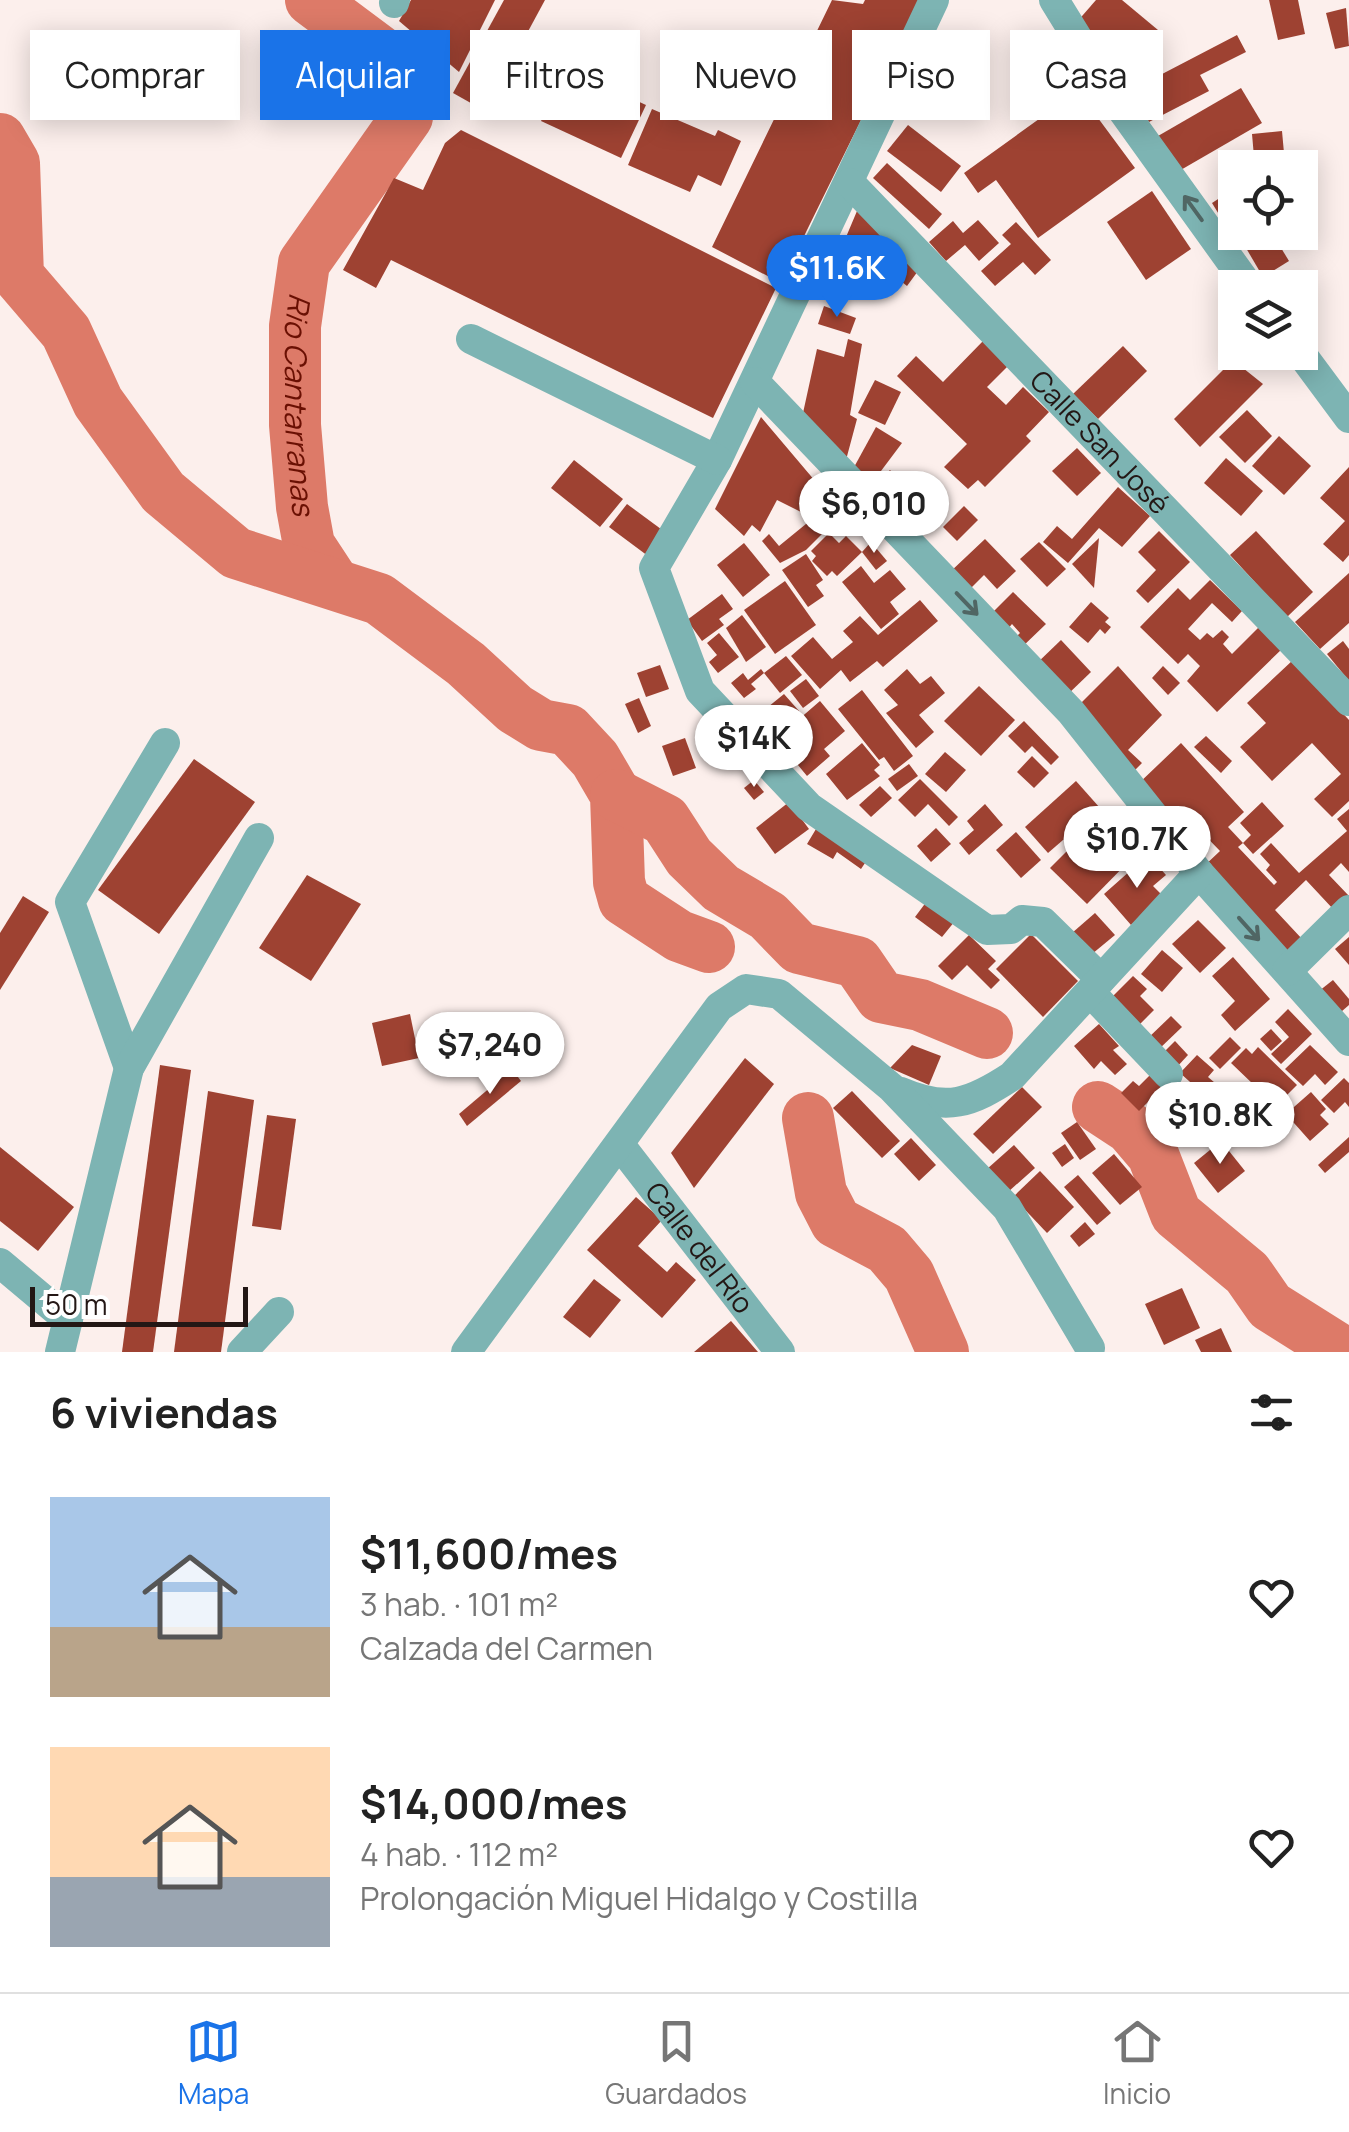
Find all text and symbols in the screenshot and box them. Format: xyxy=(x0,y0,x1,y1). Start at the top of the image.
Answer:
chip: Comprar xyxy=(30,30,240,120)
chip: Alquilar xyxy=(260,30,450,120)
chip: Filtros xyxy=(470,30,640,120)
chip: Nuevo xyxy=(660,30,832,120)
chip: Piso xyxy=(852,30,990,120)
chip: Casa xyxy=(1010,30,1163,120)
map controls xyxy=(1218,150,1318,370)
button: locate xyxy=(1218,150,1318,250)
one-way arrow xyxy=(1183,195,1204,223)
pin: $11.6K xyxy=(756,235,918,320)
text: $11.6K xyxy=(788,245,886,289)
button: layers xyxy=(1218,270,1318,370)
water label: Rio Cantarranas xyxy=(276,291,326,521)
street label: Calle San José xyxy=(1022,361,1179,522)
pin: $6,010 xyxy=(793,471,955,556)
text: $6,010 xyxy=(821,481,927,525)
one-way arrow xyxy=(955,591,979,616)
pin: $14K xyxy=(695,705,813,790)
text: $14K xyxy=(717,715,791,759)
pin: $10.7K xyxy=(1056,806,1218,891)
text: $10.7K xyxy=(1086,816,1188,860)
one-way arrow xyxy=(1237,916,1260,941)
pin: $7,240 xyxy=(409,1012,571,1097)
text: $7,240 xyxy=(437,1022,543,1066)
pin: $10.8K xyxy=(1139,1082,1301,1167)
text: $10.8K xyxy=(1167,1092,1273,1136)
street label: Calle del Río xyxy=(637,1174,763,1321)
scale bar xyxy=(30,1282,248,1326)
text: 50 m xyxy=(45,1285,108,1323)
text: 6 viviendas xyxy=(50,1383,278,1441)
icon: filters xyxy=(1244,1385,1299,1440)
text: $11,600/mes xyxy=(360,1524,618,1582)
icon: home xyxy=(130,1537,250,1657)
icon: heart xyxy=(1244,1570,1299,1625)
text: 3 hab. · 101 m² xyxy=(360,1582,558,1626)
text: Calzada del Carmen xyxy=(360,1626,653,1670)
text: $14,000/mes xyxy=(360,1774,628,1832)
icon: home xyxy=(130,1787,250,1907)
icon: heart xyxy=(1244,1820,1299,1875)
text: 4 hab. · 112 m² xyxy=(360,1832,558,1876)
text: Prolongación Miguel Hidalgo y Costilla xyxy=(360,1876,918,1920)
tab: Mapa xyxy=(178,2014,249,2112)
tab: Guardados xyxy=(605,2014,747,2112)
tab: Inicio xyxy=(1103,2014,1171,2112)

